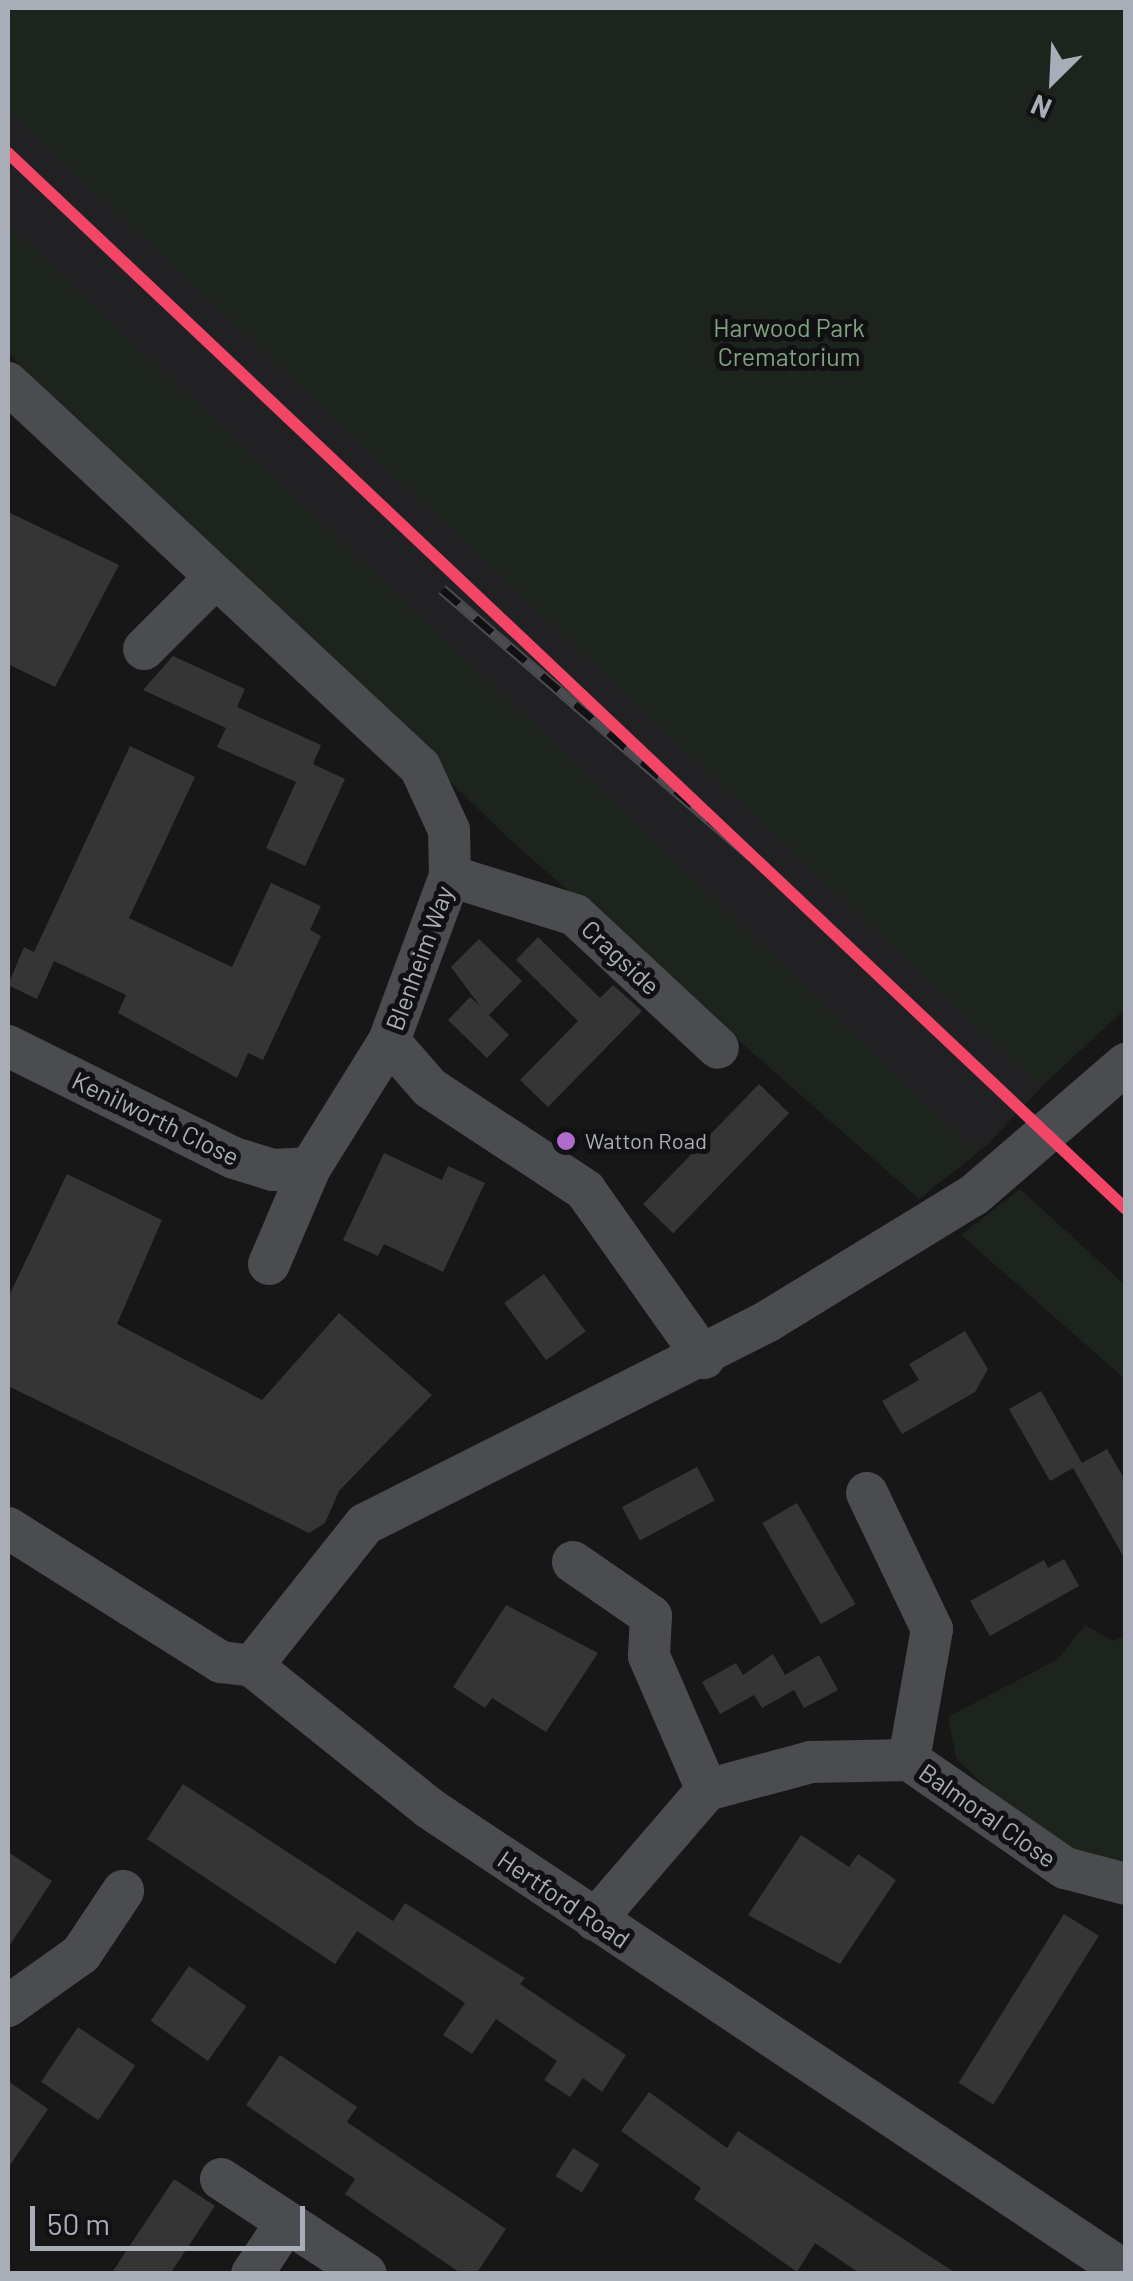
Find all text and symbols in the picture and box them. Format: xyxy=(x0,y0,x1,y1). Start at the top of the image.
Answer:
north arrow xyxy=(1003,30,1103,130)
text: N xyxy=(1025,88,1056,127)
park label: Harwood Park Crematorium xyxy=(713,313,865,372)
street label: Blenheim Way xyxy=(379,882,459,1034)
street label: Cragside xyxy=(576,913,666,1001)
street label: Kenilworth Close xyxy=(68,1065,244,1171)
place label: Watton Road xyxy=(585,1128,707,1154)
marker: Watton Road xyxy=(556,1131,576,1151)
street label: Balmoral Close xyxy=(914,1757,1062,1873)
street label: Hertford Road xyxy=(492,1844,636,1954)
scale bar xyxy=(35,2186,310,2248)
text: 50 m xyxy=(47,2205,110,2241)

